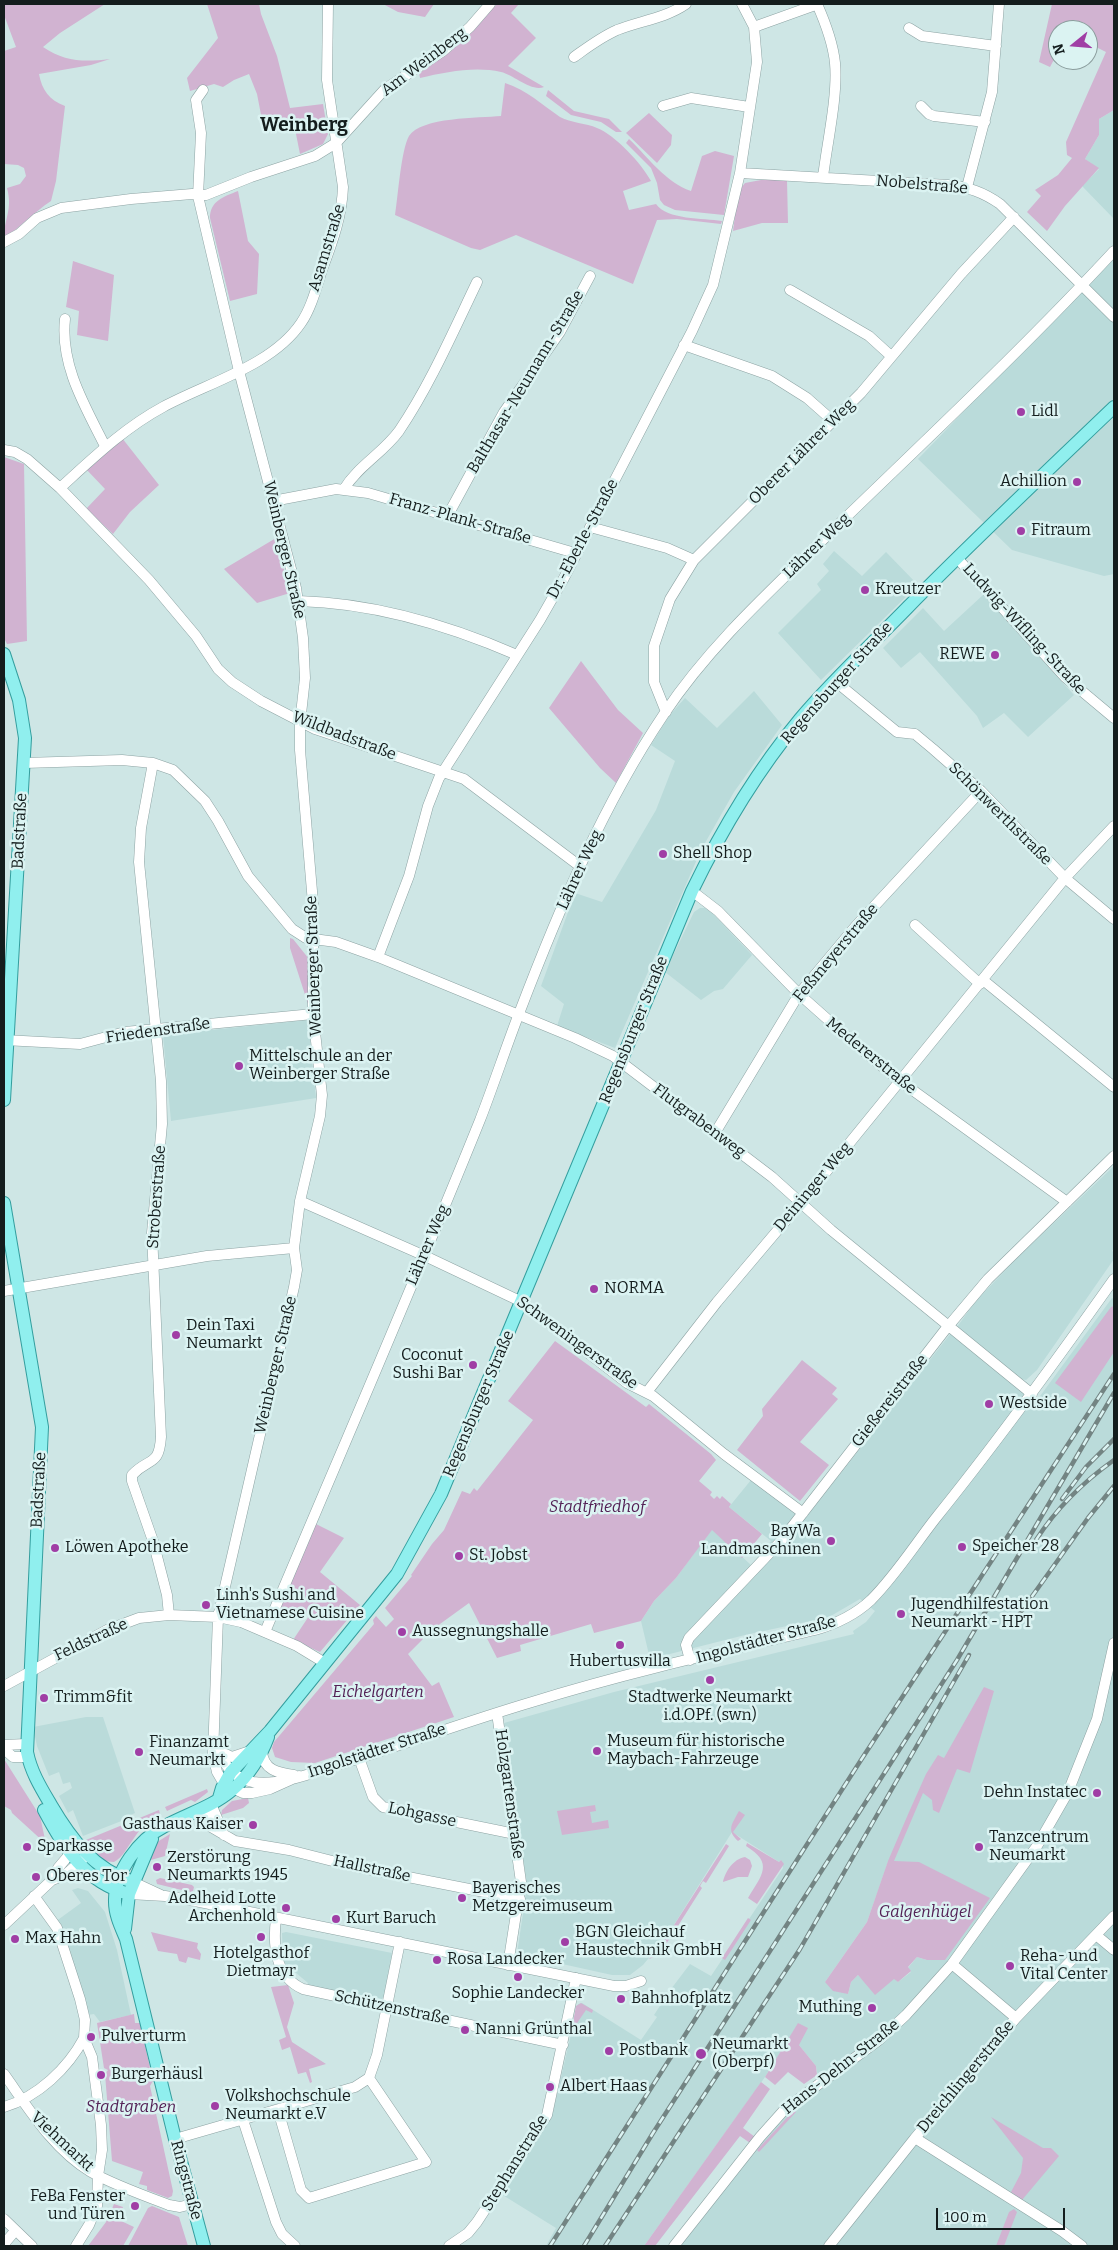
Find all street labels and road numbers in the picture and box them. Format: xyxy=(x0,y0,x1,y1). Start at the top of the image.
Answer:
street label: Am Weinberg xyxy=(377,24,471,100)
street label: Nobelstraße xyxy=(875,171,969,199)
street label: Asamstraße xyxy=(305,202,349,294)
street label: Balthasar-Neumann-Straße xyxy=(464,287,588,477)
street label: Oberer Lährer Weg xyxy=(745,395,859,509)
street label: Dr.-Eberle-Straße xyxy=(543,476,623,602)
street label: Weinberger Straße xyxy=(259,479,309,621)
street label: Franz-Plank-Straße xyxy=(387,490,533,548)
street label: Lährer Weg xyxy=(779,509,855,583)
street label: Ludwig-Wifling-Straße xyxy=(958,560,1090,698)
street label: Regensburger Straße xyxy=(777,618,897,748)
street label: Wildbadstraße xyxy=(289,707,399,765)
street label: Schönwerthstraße xyxy=(944,758,1056,870)
street label: Badstraße xyxy=(8,793,32,869)
street label: Lährer Weg xyxy=(553,827,607,913)
street label: Weinberger Straße xyxy=(302,895,326,1037)
street label: Feßmeyerstraße xyxy=(789,900,883,1006)
street label: Regensburger Straße xyxy=(596,953,672,1107)
street label: Friedenstraße xyxy=(105,1014,211,1048)
street label: Medererstraße xyxy=(822,1014,920,1098)
street label: Flutgrabenweg xyxy=(649,1080,749,1162)
street label: Deininger Weg xyxy=(770,1138,856,1236)
street label: Stroberstraße xyxy=(144,1145,170,1249)
street label: Lährer Weg xyxy=(402,1202,454,1288)
street label: Schweningerstraße xyxy=(513,1293,641,1393)
street label: Weinberger Straße xyxy=(251,1294,301,1436)
street label: Regensburger Straße xyxy=(439,1328,519,1480)
street label: Gießereistraße xyxy=(848,1351,932,1451)
street label: Badstraße xyxy=(27,1452,51,1528)
street label: Ingolstädter Straße xyxy=(694,1612,838,1668)
street label: Feldstraße xyxy=(51,1615,131,1665)
street label: Ingolstädter Straße xyxy=(306,1720,448,1782)
street label: Holzgartenstraße xyxy=(490,1728,528,1860)
street label: Lohgasse xyxy=(386,1798,458,1832)
street label: Hallstraße xyxy=(332,1851,412,1887)
street label: Schützenstraße xyxy=(333,1986,451,2030)
street label: Hans-Dehn-Straße xyxy=(779,2015,903,2119)
street label: Dreichlingerstraße xyxy=(913,2017,1019,2137)
street label: Viehmarkt xyxy=(26,2108,98,2176)
street label: Stephanstraße xyxy=(478,2111,552,2215)
street label: Ringstraße xyxy=(166,2138,206,2222)

